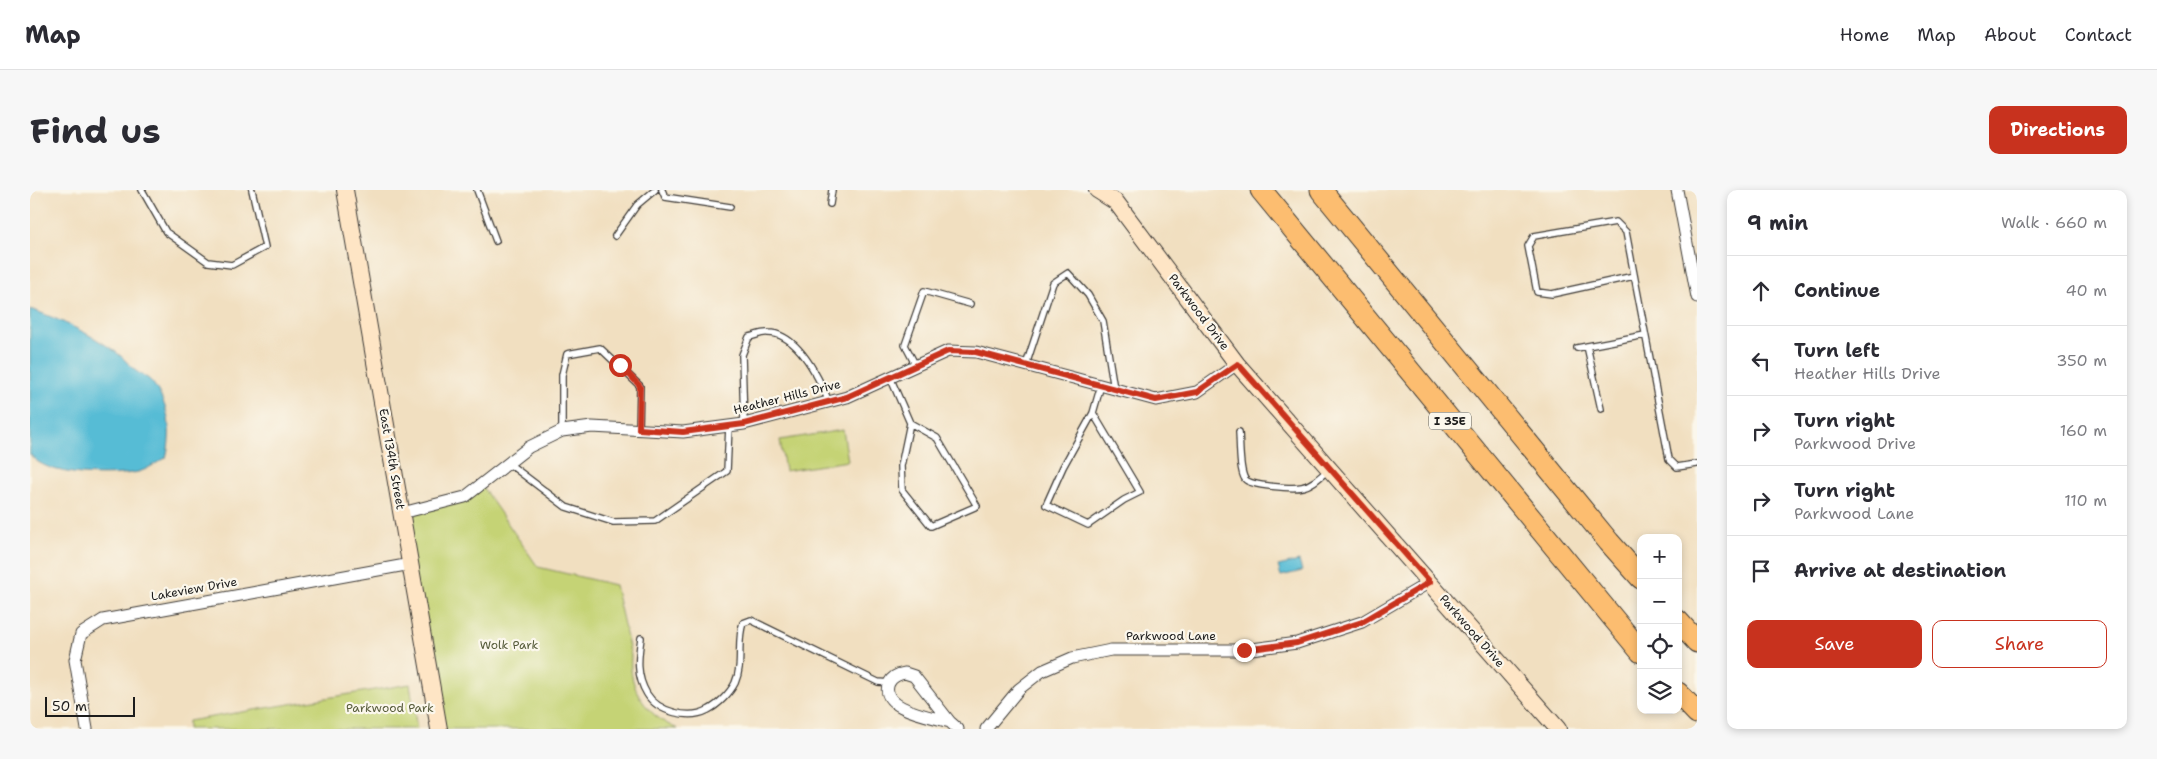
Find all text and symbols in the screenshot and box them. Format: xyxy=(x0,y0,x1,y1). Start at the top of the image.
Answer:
text: Map xyxy=(25,19,81,51)
text: Home xyxy=(1840,23,1889,47)
text: Map xyxy=(1917,23,1956,47)
text: About xyxy=(1984,23,2037,47)
text: Contact xyxy=(2065,23,2132,47)
button: Directions xyxy=(1989,106,2127,154)
text: Find us xyxy=(30,107,161,154)
text: 9 min xyxy=(1747,209,1808,237)
text: Walk · 660 m xyxy=(2001,212,2107,233)
street label: Parkwood Drive xyxy=(1165,271,1233,354)
icon: ahead xyxy=(1747,277,1775,305)
text: Continue xyxy=(1794,278,1880,303)
text: 40 m xyxy=(2065,280,2107,301)
text: Turn left xyxy=(1794,338,1880,363)
icon: left xyxy=(1747,347,1775,375)
text: 350 m xyxy=(2056,350,2107,371)
route start xyxy=(609,354,632,377)
text: Heather Hills Drive xyxy=(1794,363,1941,384)
street label: Heather Hills Drive xyxy=(732,376,842,418)
street label: East 134th Street xyxy=(375,407,409,511)
text: Turn right xyxy=(1794,408,1895,433)
road number: I 35E xyxy=(1429,412,1471,430)
icon: right xyxy=(1747,417,1775,445)
text: 160 m xyxy=(2060,420,2107,441)
text: Parkwood Drive xyxy=(1794,433,1916,454)
text: Turn right xyxy=(1794,478,1895,503)
icon: right xyxy=(1747,487,1775,515)
text: 110 m xyxy=(2064,490,2107,511)
text: Parkwood Lane xyxy=(1794,503,1914,524)
map controls xyxy=(1637,534,1682,714)
button: + xyxy=(1637,534,1682,579)
icon: arrive xyxy=(1747,557,1775,585)
text: Arrive at destination xyxy=(1794,558,2006,583)
street label: Lakeview Drive xyxy=(150,574,238,604)
button: − xyxy=(1637,579,1682,624)
street label: Parkwood Drive xyxy=(1436,591,1508,671)
button: Save xyxy=(1747,620,1922,668)
button: Share xyxy=(1932,620,2107,668)
button: locate xyxy=(1637,624,1682,669)
street label: Parkwood Lane xyxy=(1126,628,1216,644)
park label: Wolk Park xyxy=(480,637,538,653)
route end xyxy=(1233,639,1256,662)
button: layers xyxy=(1637,669,1682,714)
scale bar xyxy=(45,694,135,717)
text: 50 m xyxy=(52,697,87,715)
park label: Parkwood Park xyxy=(346,700,434,716)

